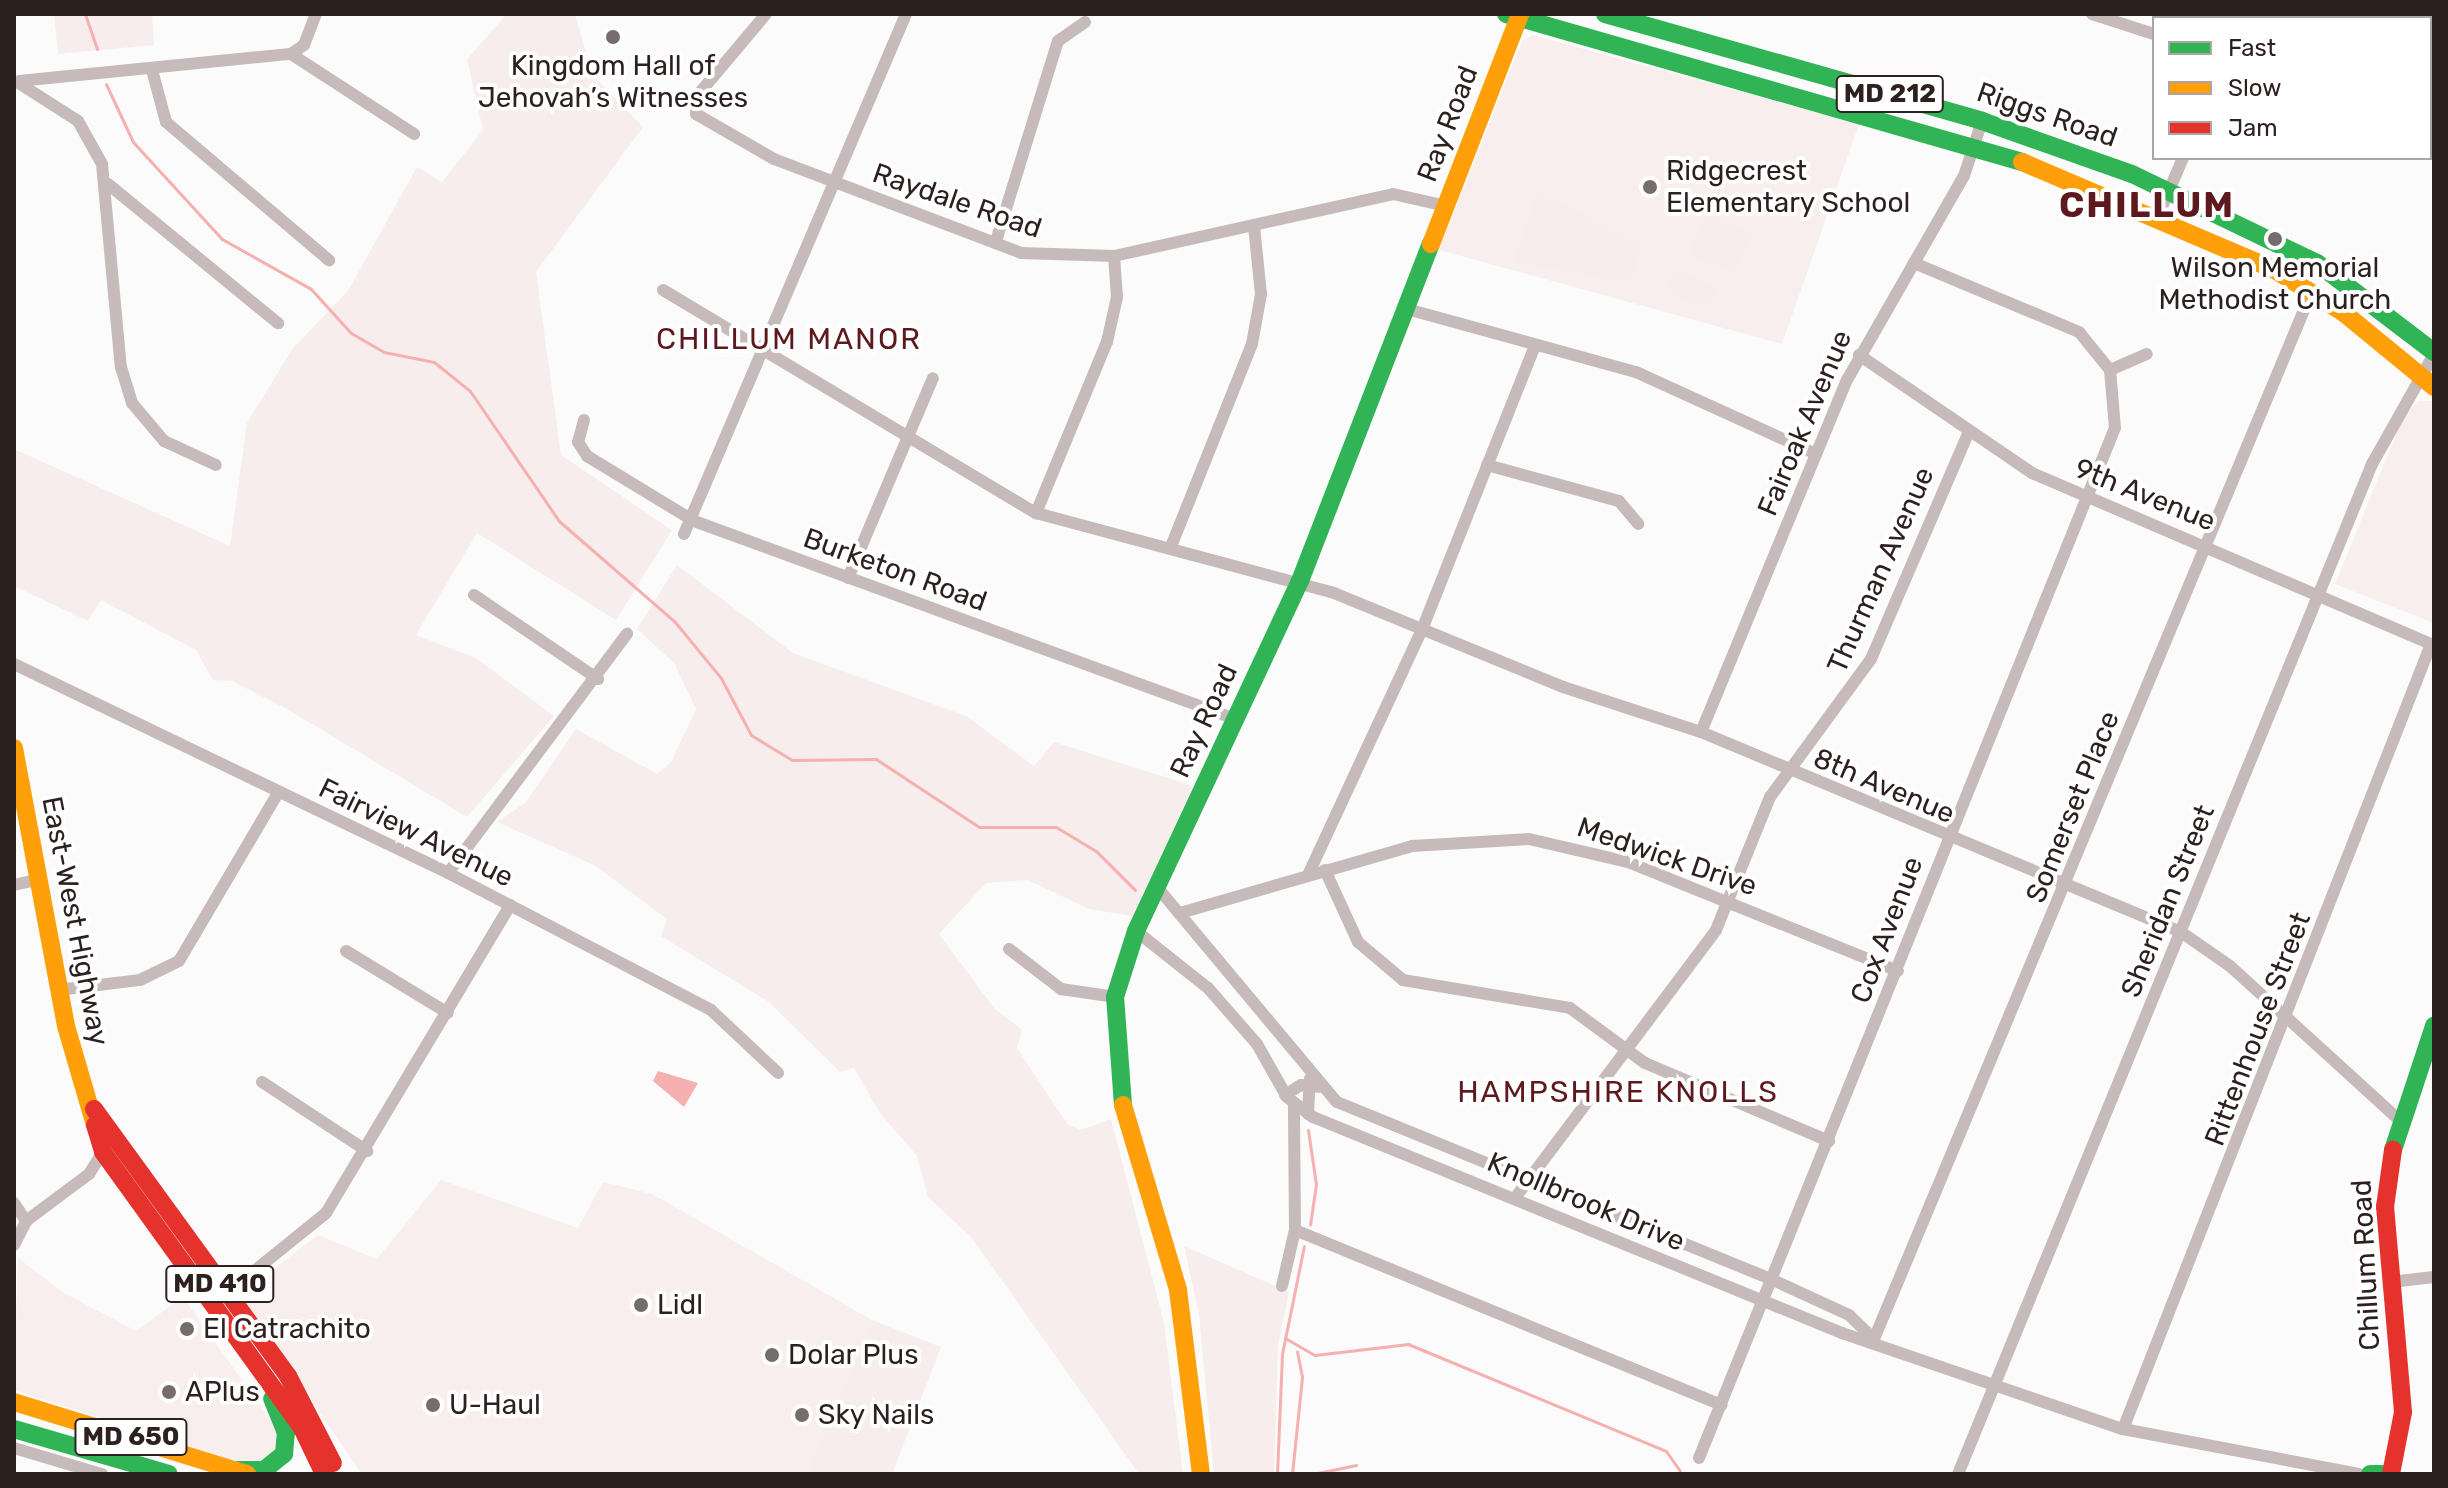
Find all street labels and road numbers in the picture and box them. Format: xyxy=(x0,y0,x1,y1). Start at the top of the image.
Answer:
street label: Ray Road xyxy=(1410,61,1486,187)
road number: MD 212 xyxy=(1834,72,1946,116)
street label: Riggs Road xyxy=(1972,75,2122,155)
street label: Raydale Road xyxy=(868,156,1046,246)
street label: Fairoak Avenue xyxy=(1751,325,1859,521)
street label: 9th Avenue xyxy=(2069,451,2221,539)
street label: Thurman Avenue xyxy=(1820,462,1942,678)
street label: Burketon Road xyxy=(799,521,991,619)
street label: Ray Road xyxy=(1163,659,1245,783)
street label: Somerset Place xyxy=(2019,706,2127,908)
street label: 8th Avenue xyxy=(1808,741,1960,831)
street label: Fairview Avenue xyxy=(313,771,519,895)
street label: East-West Highway xyxy=(34,794,116,1048)
street label: Sheridan Street xyxy=(2114,800,2222,1002)
street label: Medwick Drive xyxy=(1573,811,1761,903)
street label: Cox Avenue xyxy=(1844,852,1930,1008)
street label: Rittenhouse Street xyxy=(2198,907,2318,1151)
street label: Knollbrook Drive xyxy=(1482,1145,1690,1259)
street label: Chillum Road xyxy=(2345,1179,2387,1351)
road number: MD 410 xyxy=(164,1262,276,1306)
road number: MD 650 xyxy=(73,1415,189,1459)

